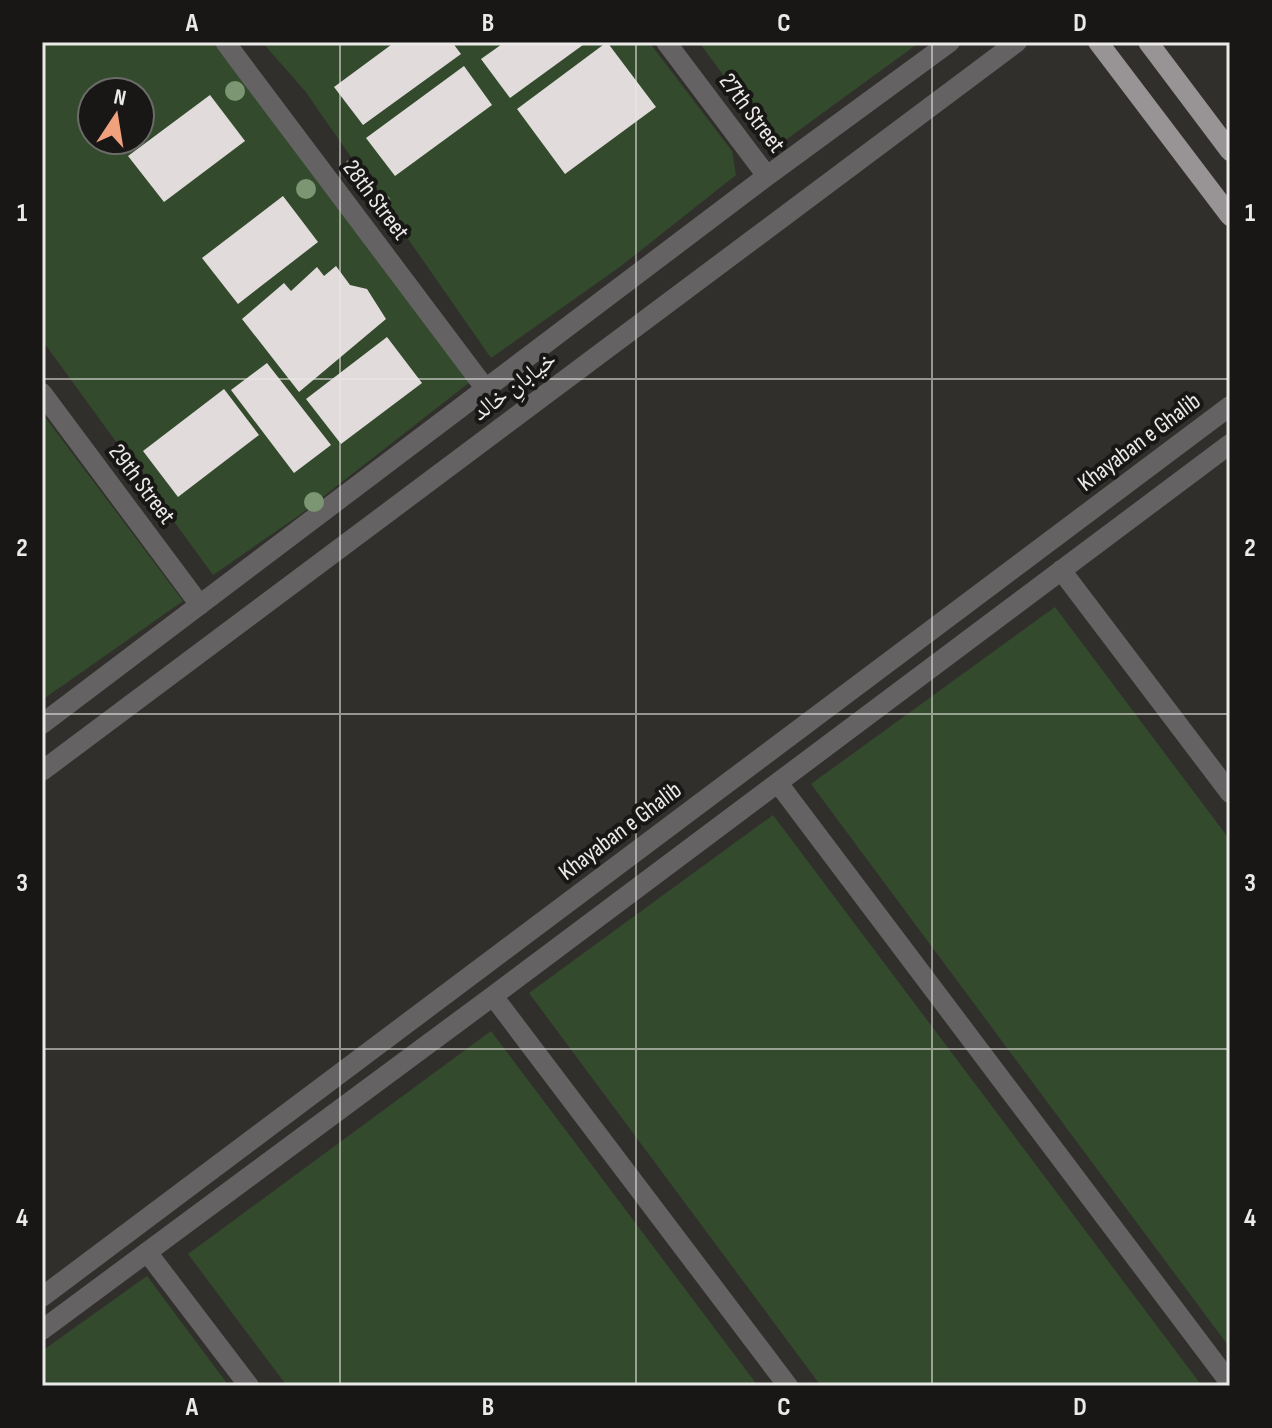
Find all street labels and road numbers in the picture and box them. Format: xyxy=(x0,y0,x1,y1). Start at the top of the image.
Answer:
street label: 27th Street xyxy=(713,68,791,158)
street label: 28th Street xyxy=(337,154,415,246)
street label: خیابانِ خالد xyxy=(466,345,564,430)
street label: Khayaban e Ghalib xyxy=(1072,386,1206,498)
street label: 29th Street xyxy=(103,438,181,530)
street label: Khayaban e Ghalib xyxy=(553,775,687,887)

